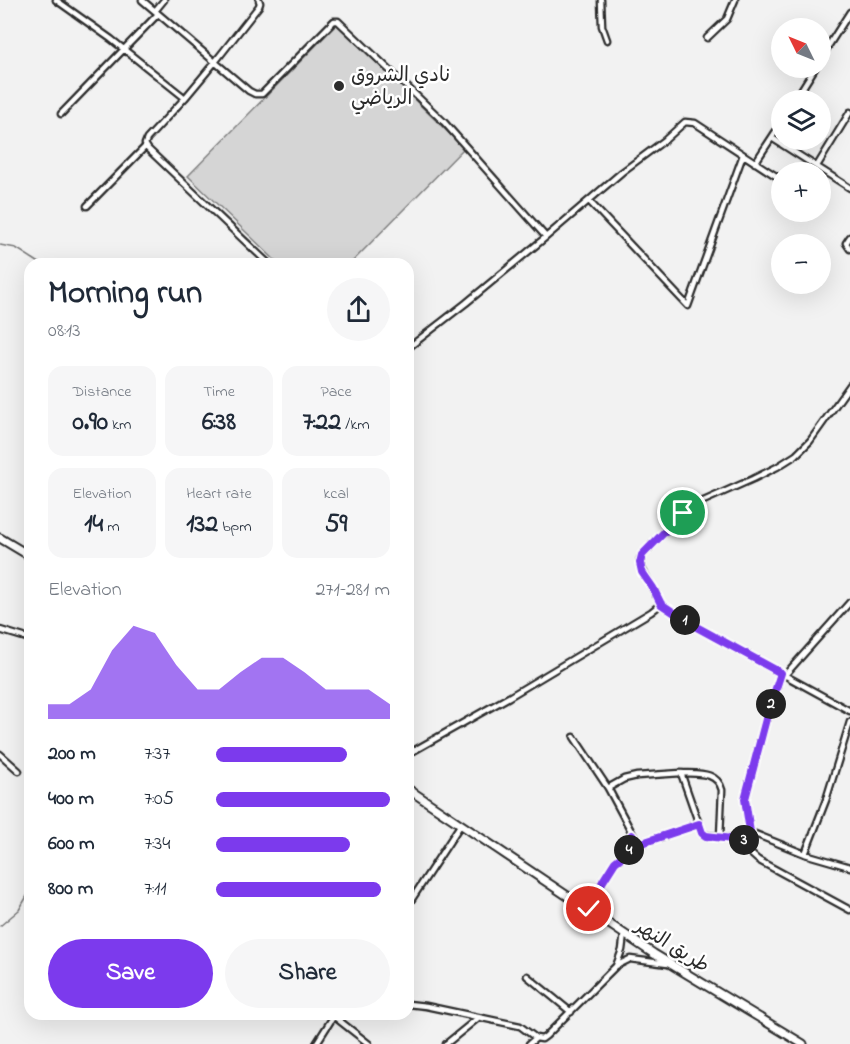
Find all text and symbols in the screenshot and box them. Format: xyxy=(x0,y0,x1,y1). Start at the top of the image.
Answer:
north arrow xyxy=(771,18,831,78)
map controls xyxy=(771,18,831,294)
place label: نادي الشروق الرياضي xyxy=(351,62,450,115)
marker: نادي الشروق الرياضي xyxy=(332,79,346,93)
button: layers xyxy=(771,90,831,150)
button: + xyxy=(771,162,831,222)
button: − xyxy=(771,234,831,294)
text: Morning run xyxy=(48,270,202,318)
button: share xyxy=(327,278,390,341)
text: 08:13 xyxy=(48,317,80,346)
text: Distance xyxy=(73,380,131,404)
text: Time xyxy=(203,380,235,404)
text: Pace xyxy=(320,380,352,404)
text: 0.90 xyxy=(72,404,108,442)
text: 6:38 xyxy=(202,404,236,442)
text: 7:22 xyxy=(302,404,341,442)
text: km xyxy=(108,413,132,437)
text: /km xyxy=(341,413,370,437)
text: Elevation xyxy=(73,482,131,506)
text: Heart rate xyxy=(186,482,252,506)
text: kcal xyxy=(323,482,349,506)
pin xyxy=(657,487,708,538)
icon: arrive xyxy=(666,496,699,529)
text: 14 xyxy=(84,506,103,544)
text: 132 xyxy=(186,506,218,544)
text: 59 xyxy=(325,506,347,544)
text: m xyxy=(103,515,120,539)
text: bpm xyxy=(218,515,252,539)
text: Elevation xyxy=(48,576,122,605)
text: 271–281 m xyxy=(315,576,390,605)
pin: 1 xyxy=(670,605,700,635)
text: 1 xyxy=(682,608,688,632)
pin: 2 xyxy=(756,689,786,719)
text: 2 xyxy=(767,692,775,716)
text: 200 m xyxy=(48,740,96,769)
text: 7:37 xyxy=(144,740,170,769)
text: 400 m xyxy=(48,785,94,814)
text: 7:05 xyxy=(144,785,174,814)
pin: 3 xyxy=(729,825,759,855)
text: 3 xyxy=(741,828,747,852)
text: 600 m xyxy=(48,830,95,859)
text: 7:34 xyxy=(144,830,170,859)
pin: 4 xyxy=(614,835,644,865)
text: 4 xyxy=(626,838,632,862)
text: 800 m xyxy=(48,875,93,904)
text: 7:11 xyxy=(144,875,167,904)
pin xyxy=(563,883,614,934)
icon: check xyxy=(572,892,605,925)
street label: طريق النهر xyxy=(627,912,714,981)
button: Save xyxy=(48,939,213,1008)
button: Share xyxy=(225,939,390,1008)

